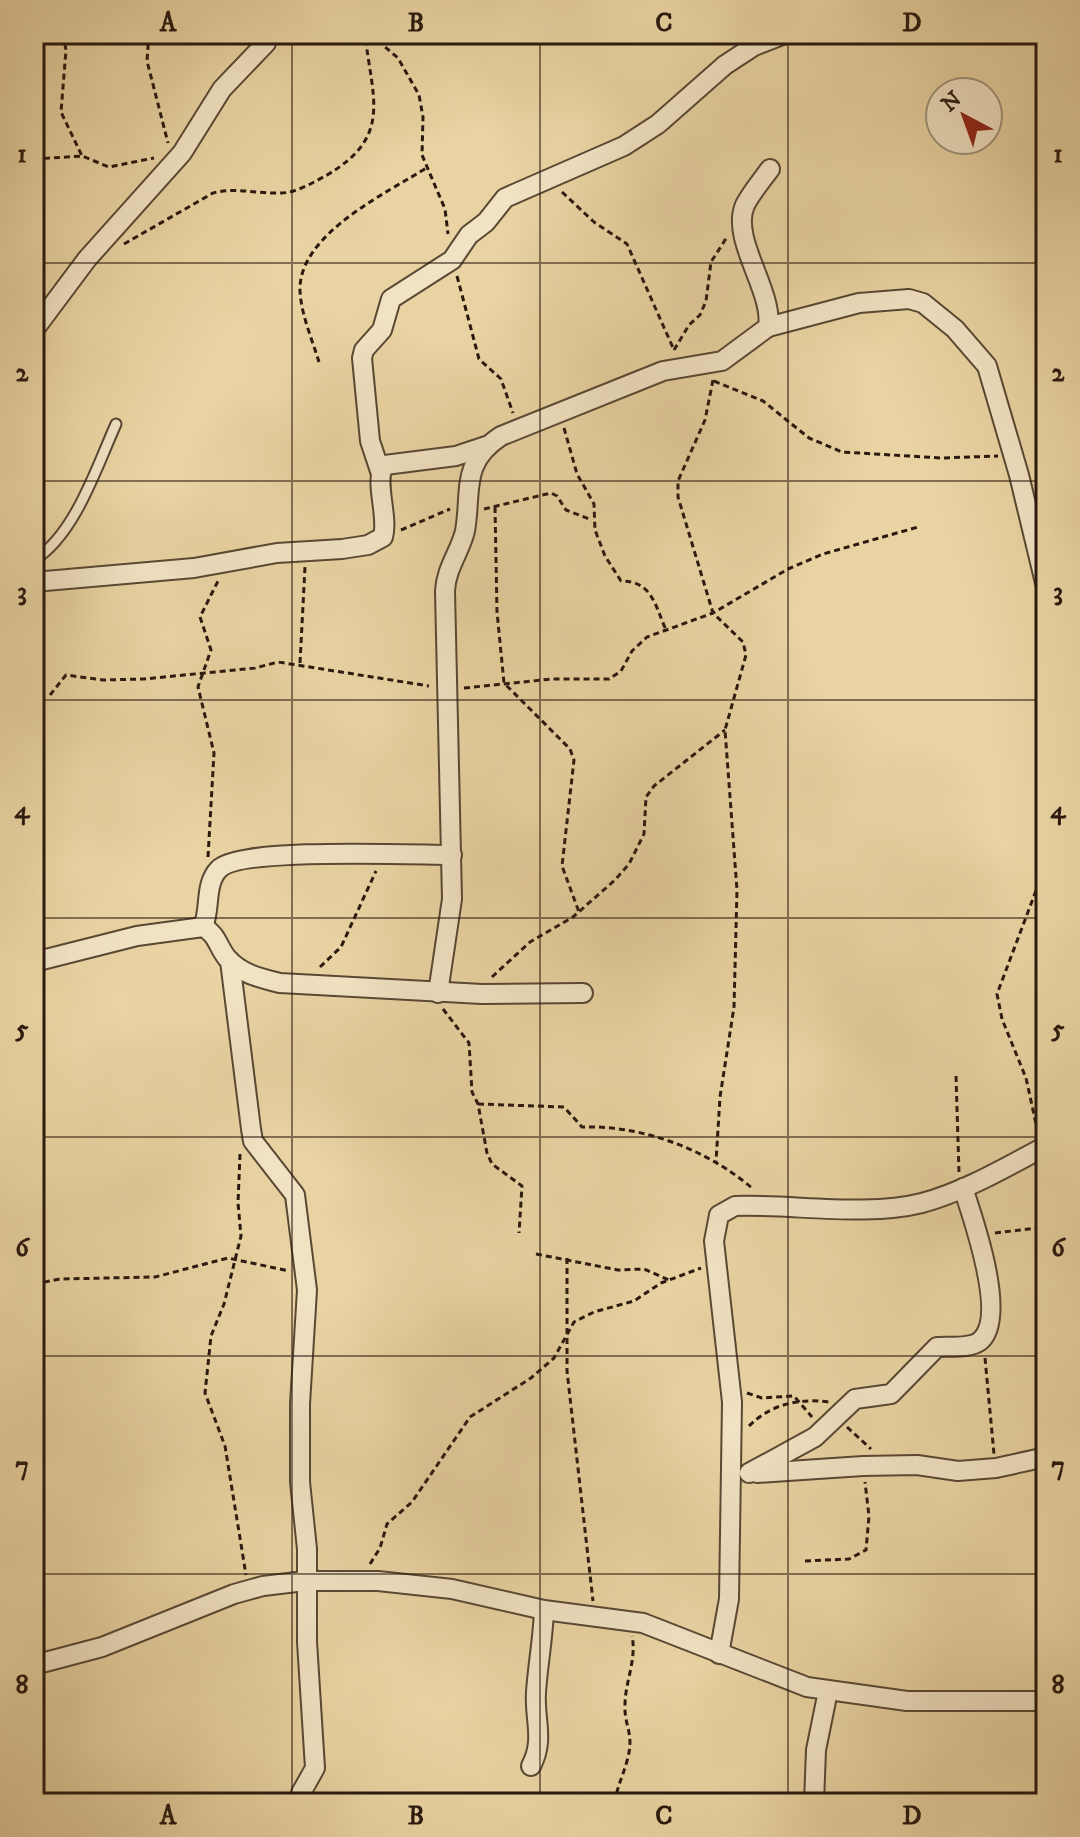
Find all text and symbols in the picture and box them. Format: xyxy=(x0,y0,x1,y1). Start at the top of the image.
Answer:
text: A xyxy=(159,7,178,40)
text: B xyxy=(408,7,424,40)
text: C xyxy=(655,7,673,40)
text: D xyxy=(902,7,922,40)
north arrow xyxy=(924,76,1004,156)
text: N xyxy=(936,86,968,118)
text: 1 xyxy=(17,138,27,171)
text: 1 xyxy=(1053,138,1063,171)
text: 2 xyxy=(16,357,30,390)
text: 2 xyxy=(1052,357,1066,390)
text: 3 xyxy=(17,576,27,609)
text: 3 xyxy=(1053,576,1063,609)
text: 4 xyxy=(15,794,31,827)
text: 4 xyxy=(1051,794,1067,827)
text: 5 xyxy=(15,1013,29,1046)
text: 5 xyxy=(1051,1013,1065,1046)
text: 6 xyxy=(15,1232,30,1265)
text: 6 xyxy=(1051,1232,1066,1265)
text: 7 xyxy=(15,1450,29,1483)
text: 7 xyxy=(1051,1450,1065,1483)
text: 8 xyxy=(15,1669,29,1702)
text: 8 xyxy=(1051,1669,1065,1702)
text: A xyxy=(159,1800,178,1833)
text: B xyxy=(408,1800,424,1833)
text: C xyxy=(655,1800,673,1833)
text: D xyxy=(902,1800,922,1833)

